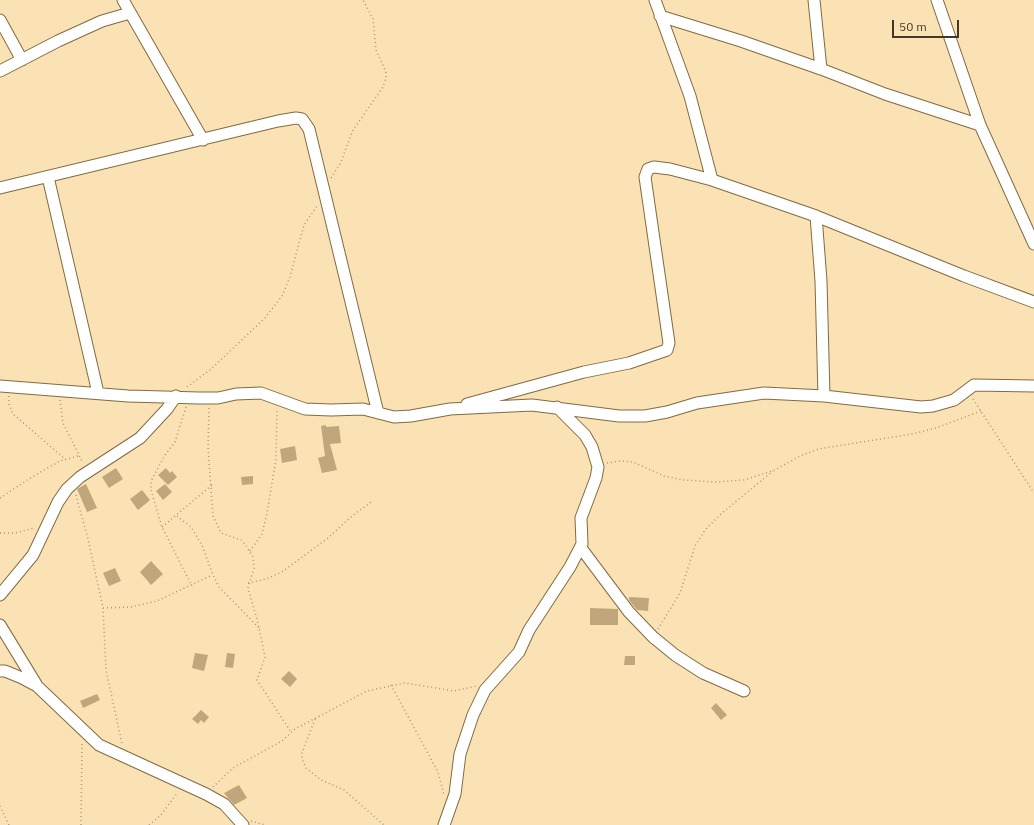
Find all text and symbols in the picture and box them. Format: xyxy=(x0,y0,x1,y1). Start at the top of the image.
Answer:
scale bar xyxy=(894,12,961,38)
text: 50 m xyxy=(899,19,927,34)

